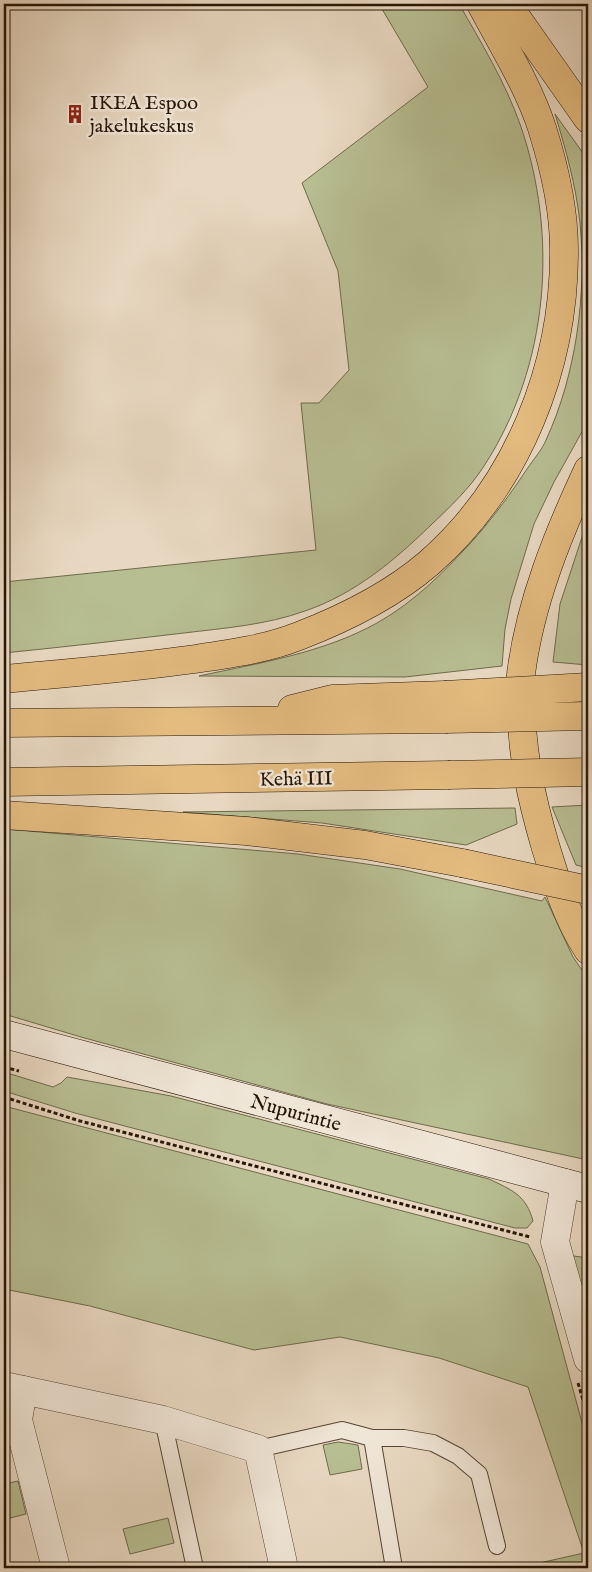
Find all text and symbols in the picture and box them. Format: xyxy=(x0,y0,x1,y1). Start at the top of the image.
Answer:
place label: IKEA Espoo jakelukeskus xyxy=(88,91,198,139)
building icon: IKEA Espoo jakelukeskus xyxy=(64,103,86,125)
street label: Kehä III xyxy=(259,766,333,793)
street label: Nupurintie xyxy=(248,1089,344,1138)

